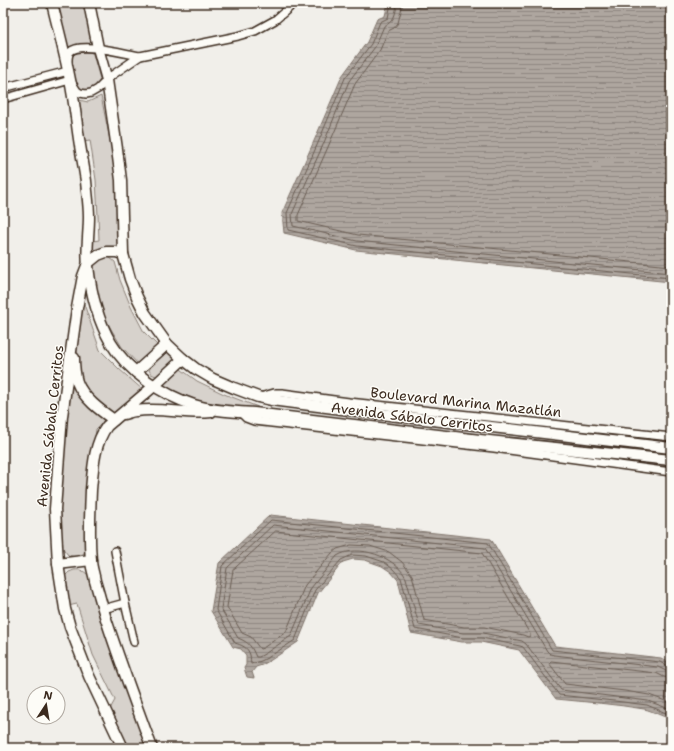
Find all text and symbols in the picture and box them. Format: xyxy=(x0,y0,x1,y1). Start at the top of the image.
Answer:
street label: Avenida Sábalo Cerritos xyxy=(33,344,67,508)
street label: Boulevard Marina Mazatlán xyxy=(370,383,563,421)
street label: Avenida Sábalo Cerritos xyxy=(330,398,494,436)
north arrow xyxy=(26,685,66,725)
text: N xyxy=(42,687,54,704)

